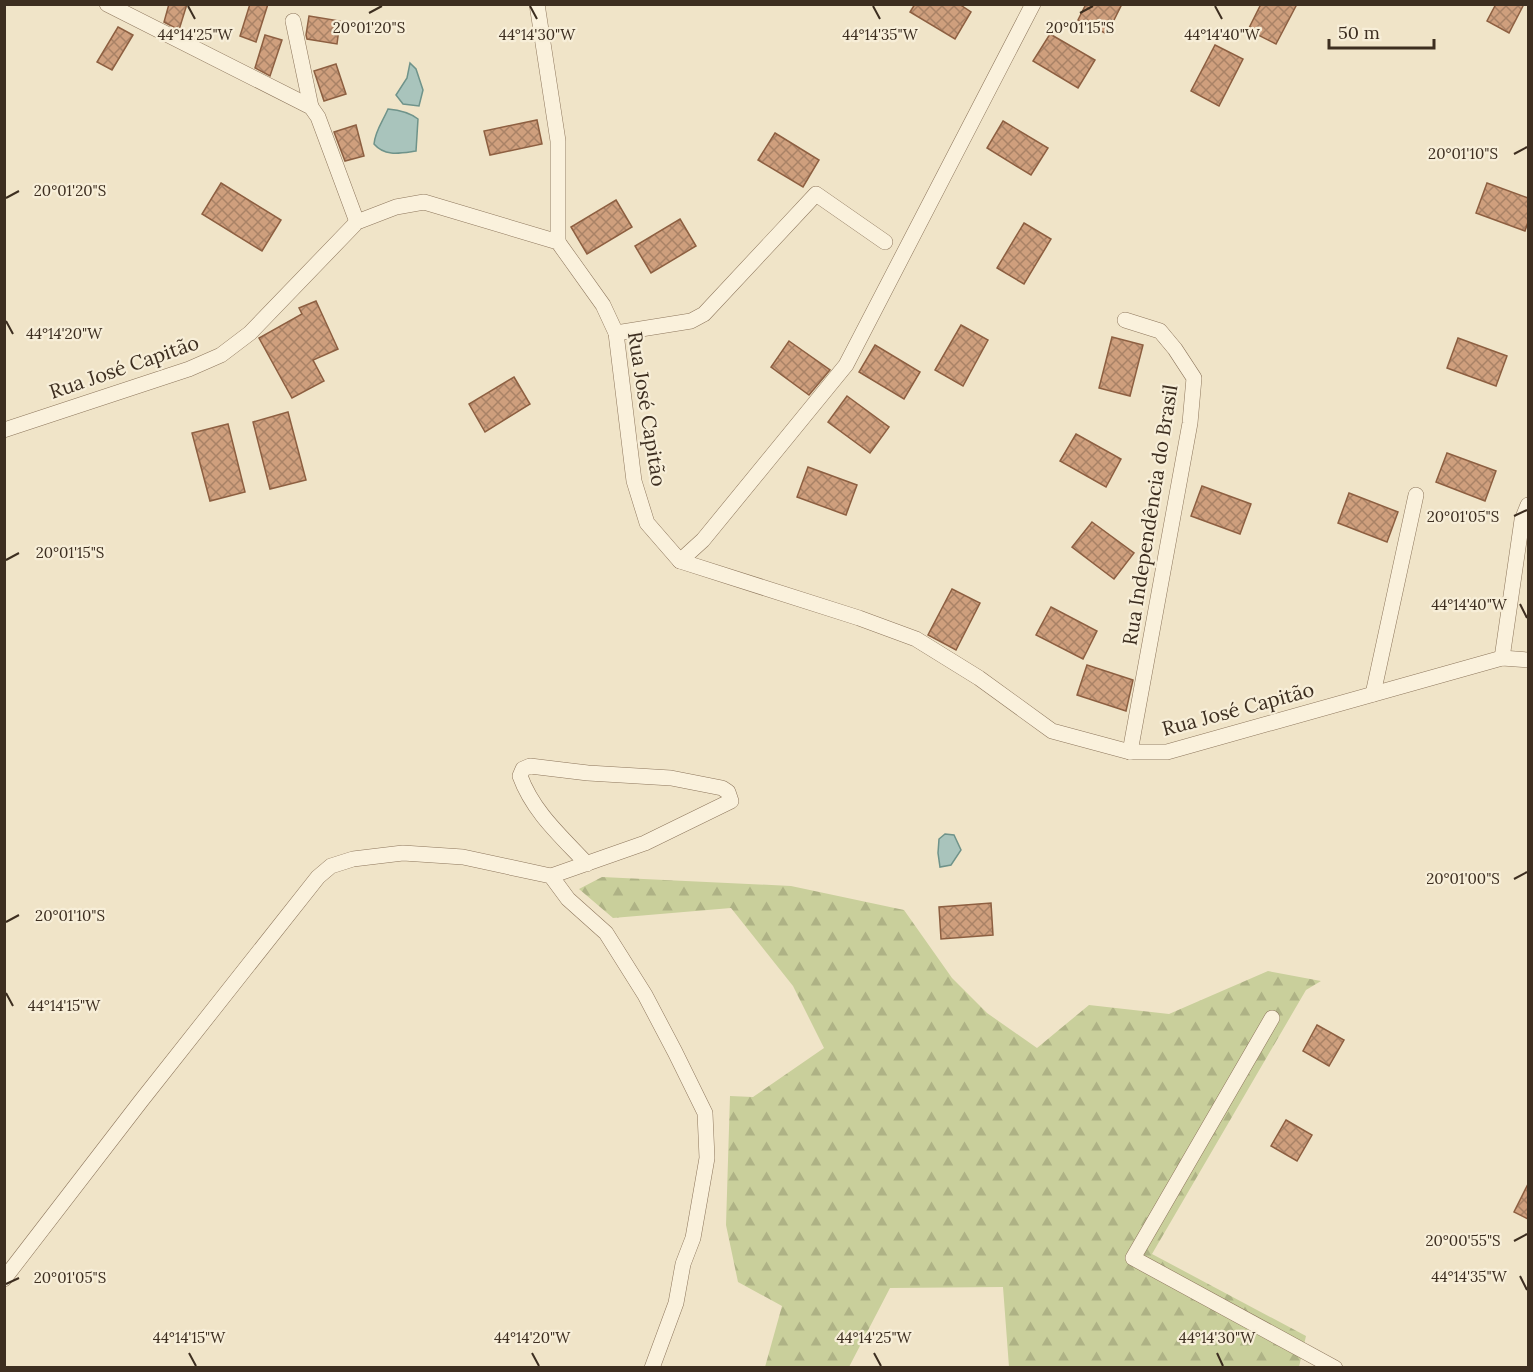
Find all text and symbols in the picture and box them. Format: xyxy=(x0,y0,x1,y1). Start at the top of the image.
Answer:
scale bar xyxy=(1329,12,1434,50)
text: 20°01'20"S xyxy=(333,18,405,37)
text: 20°01'15"S xyxy=(1046,18,1114,37)
text: 50 m xyxy=(1338,21,1380,44)
text: 44°14'25"W xyxy=(157,25,234,44)
text: 44°14'30"W xyxy=(499,25,576,44)
text: 44°14'35"W xyxy=(842,25,919,44)
text: 44°14'40"W xyxy=(1184,25,1261,44)
text: 20°01'10"S xyxy=(1428,144,1498,163)
text: 20°01'20"S xyxy=(34,181,106,200)
text: 44°14'20"W xyxy=(26,324,103,343)
street label: Rua José Capitão xyxy=(46,329,202,404)
street label: Rua José Capitão xyxy=(623,330,672,488)
street label: Rua Independência do Brasil xyxy=(1117,383,1182,647)
text: 20°01'05"S xyxy=(1427,507,1499,526)
text: 20°01'15"S xyxy=(36,543,104,562)
text: 44°14'40"W xyxy=(1431,595,1508,614)
street label: Rua José Capitão xyxy=(1159,676,1317,741)
text: 20°01'00"S xyxy=(1426,869,1500,888)
text: 20°01'10"S xyxy=(35,906,105,925)
text: 44°14'15"W xyxy=(28,996,101,1015)
text: 20°00'55"S xyxy=(1425,1231,1501,1250)
text: 44°14'35"W xyxy=(1431,1267,1508,1286)
text: 20°01'05"S xyxy=(34,1268,106,1287)
text: 44°14'15"W xyxy=(153,1328,226,1347)
text: 44°14'20"W xyxy=(494,1328,571,1347)
text: 44°14'25"W xyxy=(836,1328,913,1347)
text: 44°14'30"W xyxy=(1179,1328,1256,1347)

